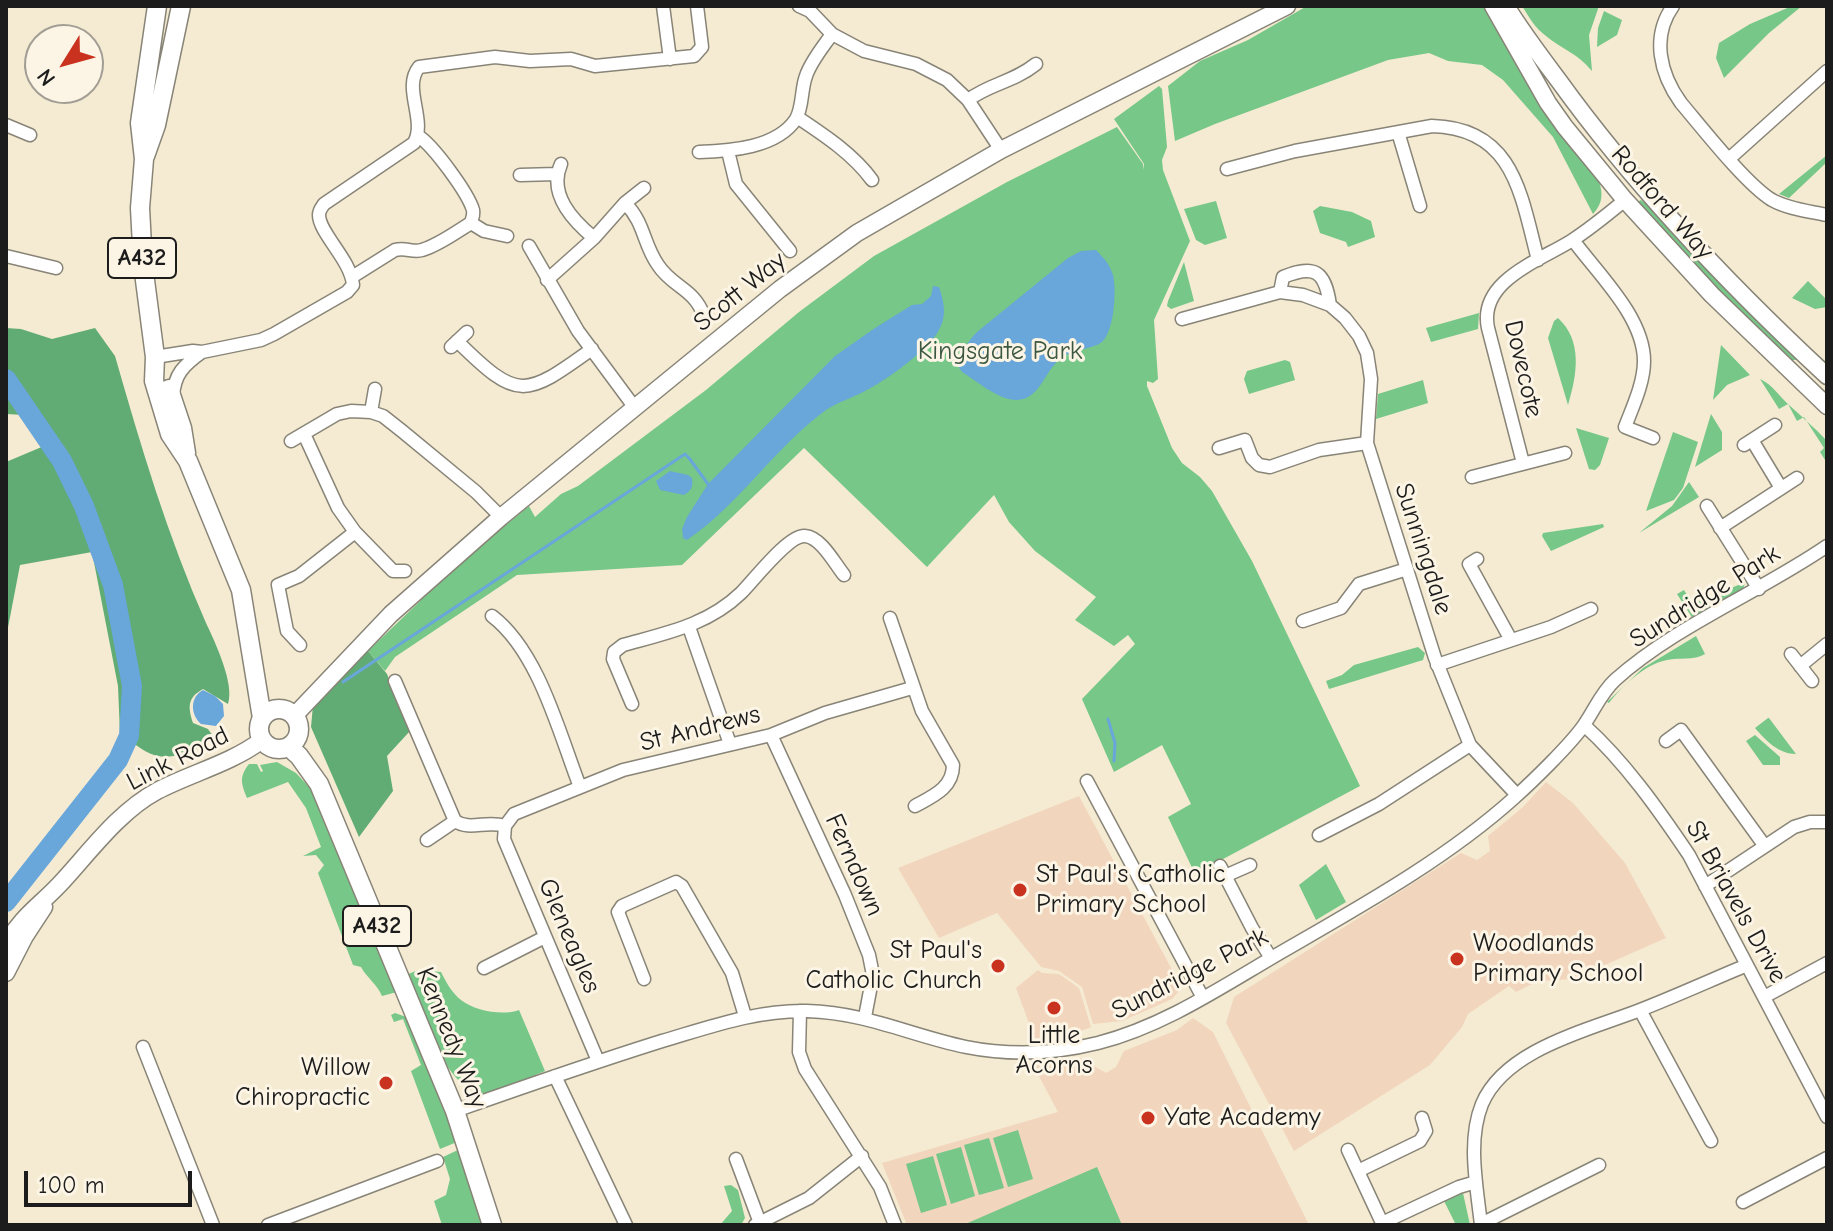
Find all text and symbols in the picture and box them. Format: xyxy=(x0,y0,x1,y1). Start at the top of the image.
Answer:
north arrow xyxy=(24,24,104,104)
text: N xyxy=(32,64,61,91)
street label: Rodford Way xyxy=(1604,140,1720,266)
road number: A432 xyxy=(108,238,176,278)
street label: Scott Way xyxy=(688,245,792,339)
street label: Dovecote xyxy=(1497,317,1549,421)
park label: Kingsgate Park xyxy=(918,336,1082,368)
street label: Sunningdale xyxy=(1387,479,1459,619)
street label: Sundridge Park xyxy=(1624,538,1786,656)
street label: St Andrews xyxy=(637,699,763,759)
street label: Link Road xyxy=(122,720,234,798)
street label: Ferndown xyxy=(818,809,890,921)
street label: St Briavels Drive xyxy=(1679,815,1793,989)
place label: St Paul's Catholic Primary School xyxy=(1036,859,1226,920)
street label: Gleneagles xyxy=(531,874,607,998)
marker: St Paul's Catholic Primary School xyxy=(1011,881,1029,899)
road number: A432 xyxy=(343,906,411,946)
street label: Sundridge Park xyxy=(1107,921,1273,1027)
place label: Woodlands Primary School xyxy=(1473,928,1643,990)
place label: St Paul's Catholic Church xyxy=(805,935,982,996)
marker: Woodlands Primary School xyxy=(1448,950,1466,968)
marker: St Paul's Catholic Church xyxy=(989,957,1007,975)
street label: Kennedy Way xyxy=(409,963,493,1113)
marker: Little Acorns xyxy=(1045,999,1063,1017)
place label: Little Acorns xyxy=(1016,1020,1092,1082)
place label: Willow Chiropractic xyxy=(235,1052,370,1114)
marker: Willow Chiropractic xyxy=(377,1074,395,1092)
place label: Yate Academy xyxy=(1164,1102,1321,1134)
marker: Yate Academy xyxy=(1139,1109,1157,1127)
scale bar xyxy=(28,1155,196,1205)
text: 100 m xyxy=(38,1171,105,1199)

